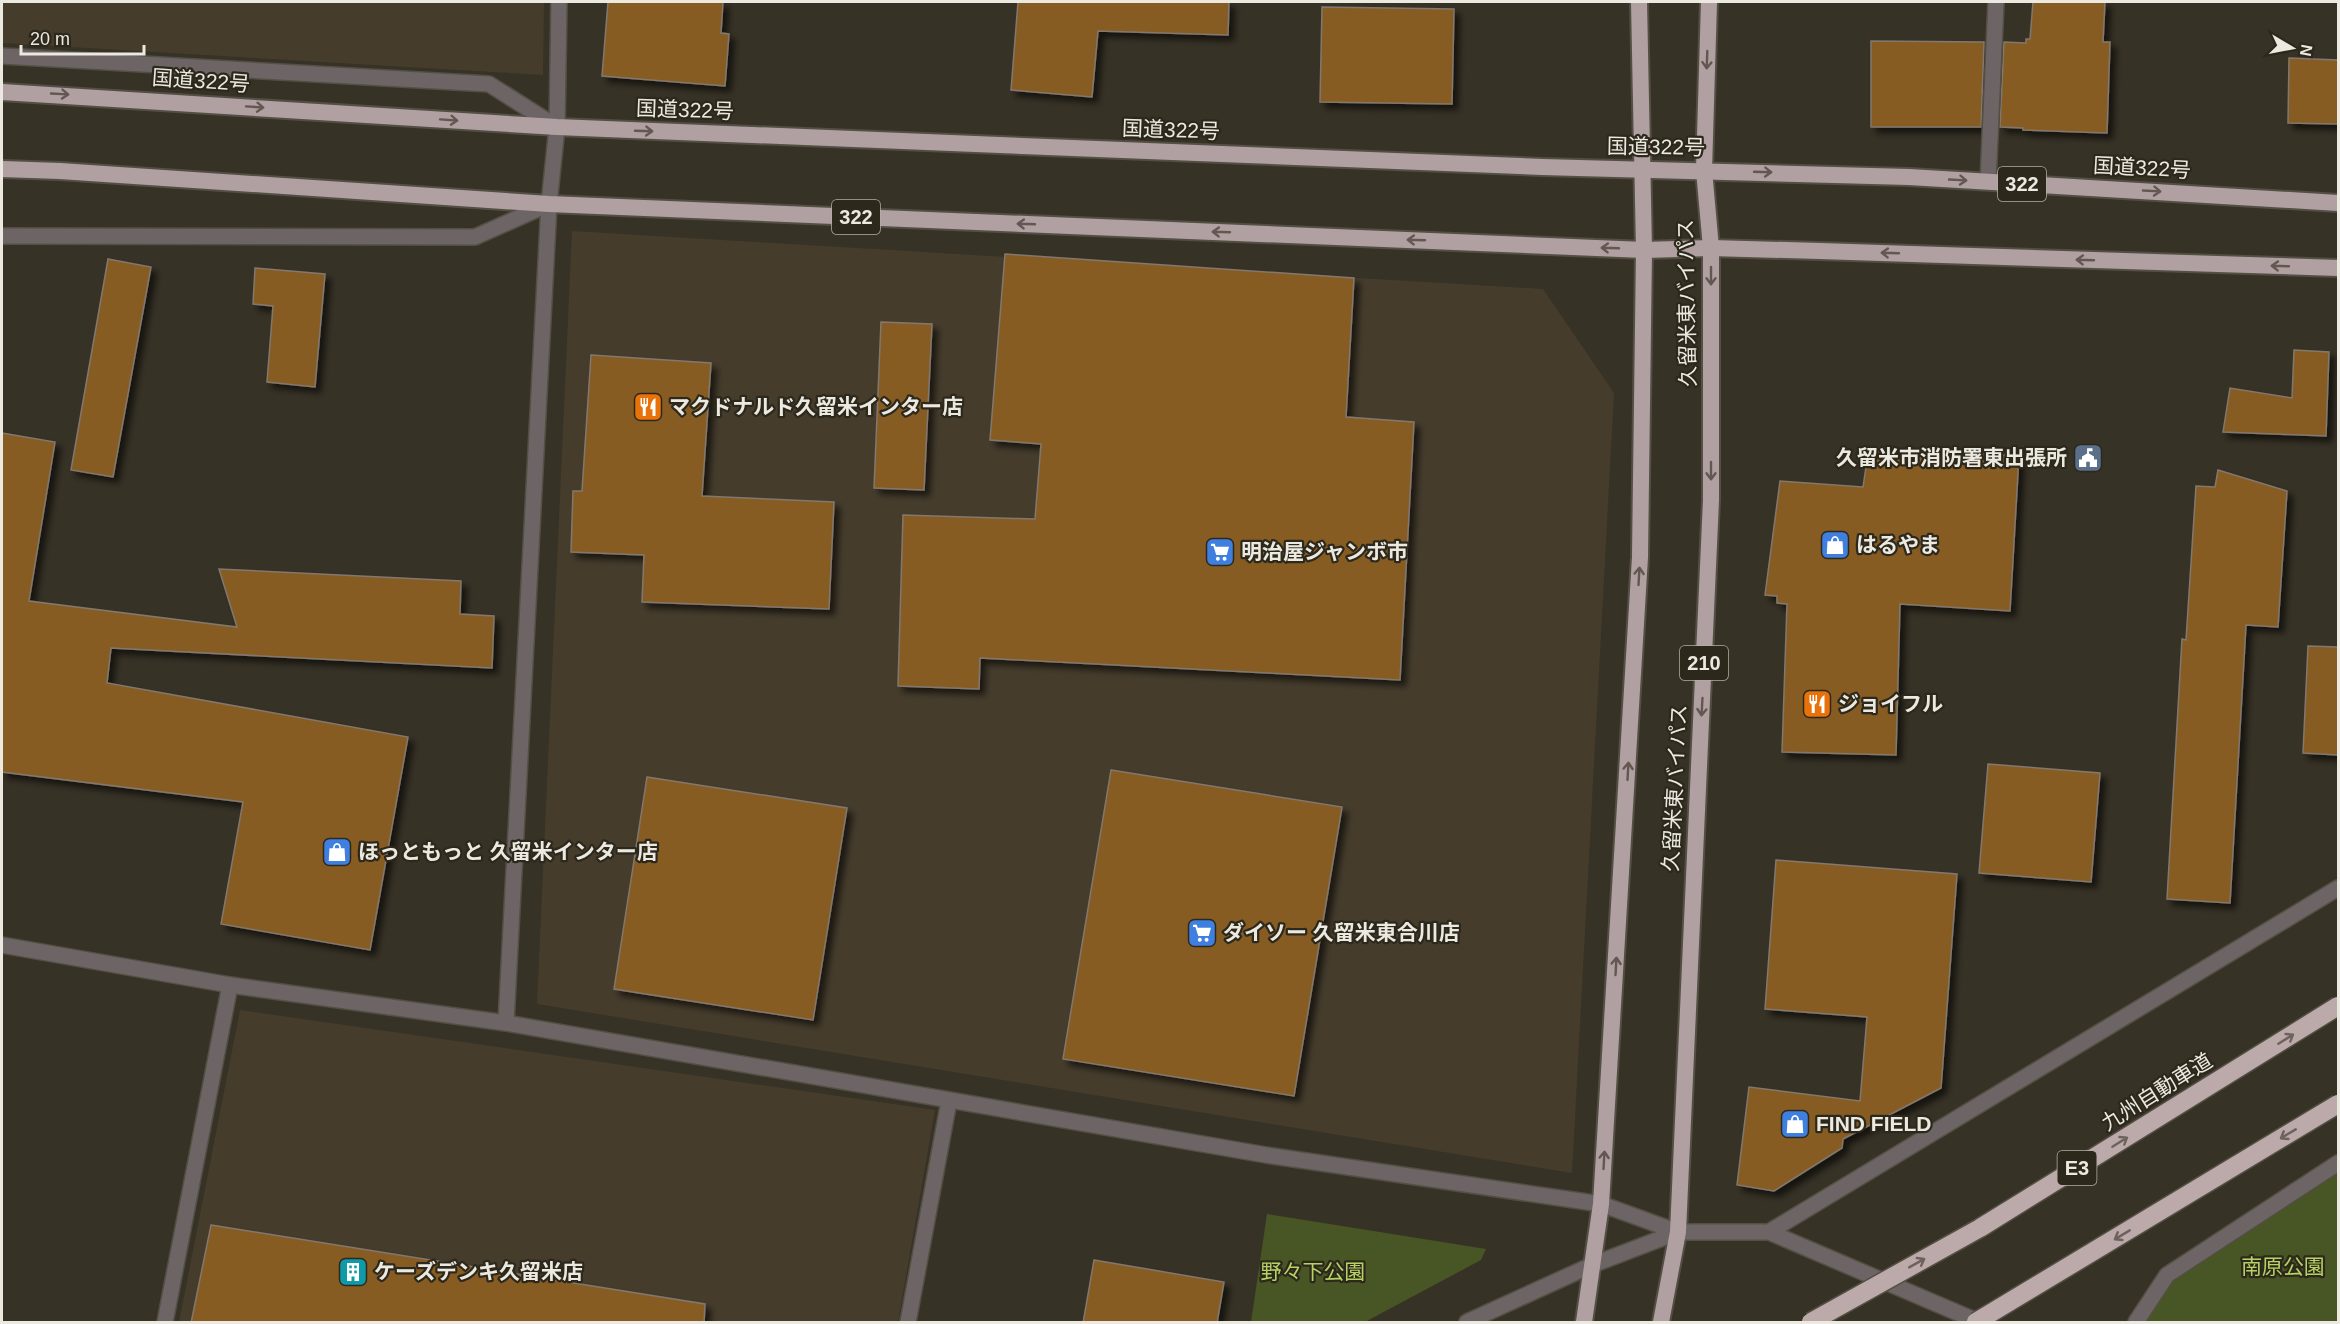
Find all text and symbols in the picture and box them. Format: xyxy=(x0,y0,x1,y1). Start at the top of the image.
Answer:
scale bar xyxy=(21,18,144,56)
north arrow xyxy=(2262,18,2322,78)
text: 20 m xyxy=(30,29,70,49)
text: N xyxy=(2297,43,2316,58)
one-way arrow xyxy=(1702,49,1713,69)
street label: 国道322号 xyxy=(151,66,251,95)
one-way arrow xyxy=(49,89,69,100)
street label: 国道322号 xyxy=(636,96,734,123)
one-way arrow xyxy=(244,102,264,113)
one-way arrow xyxy=(439,115,459,126)
street label: 国道322号 xyxy=(1122,116,1220,143)
one-way arrow xyxy=(633,125,653,136)
street label: 国道322号 xyxy=(1607,134,1705,159)
street label: 国道322号 xyxy=(2092,153,2192,182)
one-way arrow xyxy=(1752,167,1772,178)
road number: 322 xyxy=(1998,167,2046,201)
one-way arrow xyxy=(1947,174,1967,185)
one-way arrow xyxy=(2142,186,2162,197)
road number: 322 xyxy=(832,200,880,234)
one-way arrow xyxy=(1016,218,1036,229)
street label: 久留米東バイパス xyxy=(1674,219,1699,387)
one-way arrow xyxy=(1211,226,1231,237)
one-way arrow xyxy=(1406,235,1426,246)
one-way arrow xyxy=(1601,243,1621,254)
one-way arrow xyxy=(1881,248,1901,259)
one-way arrow xyxy=(2076,254,2096,265)
one-way arrow xyxy=(2271,261,2291,272)
one-way arrow xyxy=(1705,265,1717,285)
restaurant icon: マクドナルド久留米インター店 xyxy=(632,391,664,423)
place label: マクドナルド久留米インター店 xyxy=(669,395,963,418)
public building icon: 久留米市消防署東出張所 xyxy=(2072,442,2104,474)
place label: 久留米市消防署東出張所 xyxy=(1836,446,2067,469)
one-way arrow xyxy=(1705,460,1717,480)
shop icon: はるやま xyxy=(1819,529,1851,561)
place label: はるやま xyxy=(1856,533,1940,556)
supermarket icon: 明治屋ジャンボ市 xyxy=(1204,536,1236,568)
place label: 明治屋ジャンボ市 xyxy=(1241,540,1408,563)
one-way arrow xyxy=(1634,567,1645,587)
road number: 210 xyxy=(1680,646,1728,680)
restaurant icon: ジョイフル xyxy=(1801,688,1833,720)
place label: ジョイフル xyxy=(1838,692,1943,715)
one-way arrow xyxy=(1696,697,1707,717)
street label: 久留米東バイパス xyxy=(1659,704,1690,872)
one-way arrow xyxy=(1622,762,1633,782)
shop icon: ほっともっと 久留米インター店 xyxy=(321,836,353,868)
place label: ほっともっと 久留米インター店 xyxy=(358,840,658,863)
supermarket icon: ダイソー 久留米東合川店 xyxy=(1186,917,1218,949)
place label: ダイソー 久留米東合川店 xyxy=(1223,921,1460,944)
one-way arrow xyxy=(1610,956,1621,976)
one-way arrow xyxy=(2277,1033,2294,1045)
street label: 九州自動車道 xyxy=(2097,1048,2216,1135)
shop icon: FIND FIELD xyxy=(1779,1108,1811,1140)
place label: FIND FIELD xyxy=(1816,1112,1932,1135)
one-way arrow xyxy=(2280,1128,2297,1140)
one-way arrow xyxy=(2111,1135,2128,1147)
one-way arrow xyxy=(1599,1151,1610,1171)
road number: E3 xyxy=(2058,1151,2096,1185)
one-way arrow xyxy=(2114,1229,2131,1241)
park label: 南原公園 xyxy=(2241,1255,2325,1278)
building icon: ケーズデンキ久留米店 xyxy=(337,1256,369,1288)
one-way arrow xyxy=(1907,1257,1925,1268)
place label: ケーズデンキ久留米店 xyxy=(374,1260,583,1283)
park label: 野々下公園 xyxy=(1261,1260,1366,1283)

